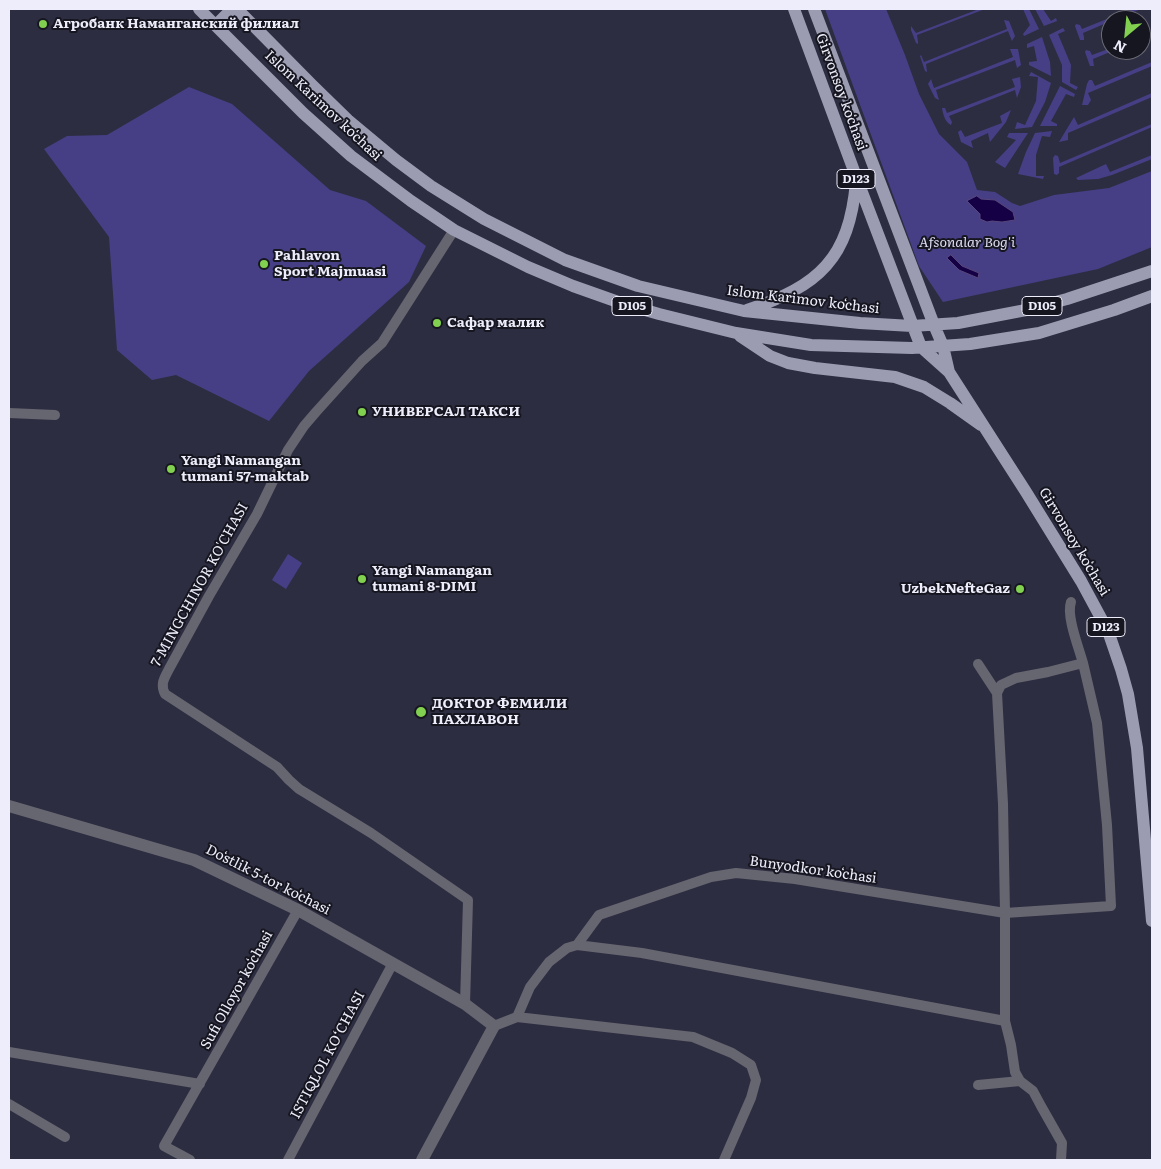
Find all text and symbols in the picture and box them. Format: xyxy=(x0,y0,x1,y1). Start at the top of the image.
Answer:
north arrow xyxy=(1101,10,1151,60)
place label: Агробанк Наманганский филиал xyxy=(53,16,299,32)
marker: Агробанк Наманганский филиал xyxy=(37,18,49,30)
street label: Girvonsoy koʻchasi xyxy=(812,31,870,153)
text: N xyxy=(1110,36,1129,59)
street label: Islom Karimov koʻchasi xyxy=(261,47,385,165)
road number: D123 xyxy=(837,170,875,188)
park label: Afsonalar Bog'i xyxy=(919,235,1015,251)
place label: Pahlavon Sport Majmuasi xyxy=(274,248,386,280)
marker: Pahlavon Sport Majmuasi xyxy=(258,258,270,270)
street label: Islom Karimov koʻchasi xyxy=(726,282,880,318)
road number: D105 xyxy=(612,296,652,316)
road number: D105 xyxy=(1022,296,1062,316)
place label: Сафар малик xyxy=(447,315,544,331)
marker: Сафар малик xyxy=(431,317,443,329)
place label: УНИВЕРСАЛ ТАКСИ xyxy=(372,404,520,420)
marker: УНИВЕРСАЛ ТАКСИ xyxy=(356,406,368,418)
place label: Yangi Namangan tumani 57-maktab xyxy=(181,453,309,486)
marker: Yangi Namangan tumani 57-maktab xyxy=(165,463,177,475)
street label: Girvonsoy koʻchasi xyxy=(1035,485,1113,599)
street label: 7-MINGCHINOR KO'CHASI xyxy=(148,500,252,670)
place label: Yangi Namangan tumani 8-DIMI xyxy=(372,563,492,596)
marker: Yangi Namangan tumani 8-DIMI xyxy=(356,573,368,585)
place label: UzbekNefteGaz xyxy=(901,581,1010,597)
marker: UzbekNefteGaz xyxy=(1014,583,1026,595)
road number: D123 xyxy=(1087,618,1125,636)
place label: ДОКТОР ФЕМИЛИ ПАХЛАВОН xyxy=(432,696,567,729)
marker: ДОКТОР ФЕМИЛИ ПАХЛАВОН xyxy=(414,705,428,719)
street label: Doʻstlik 5-tor koʻchasi xyxy=(203,841,333,919)
street label: Bunyodkor koʻchasi xyxy=(748,853,878,887)
street label: Sufi Olloyor koʻchasi xyxy=(197,928,277,1052)
street label: ISTIQLOL KO‘CHASI xyxy=(287,988,369,1122)

